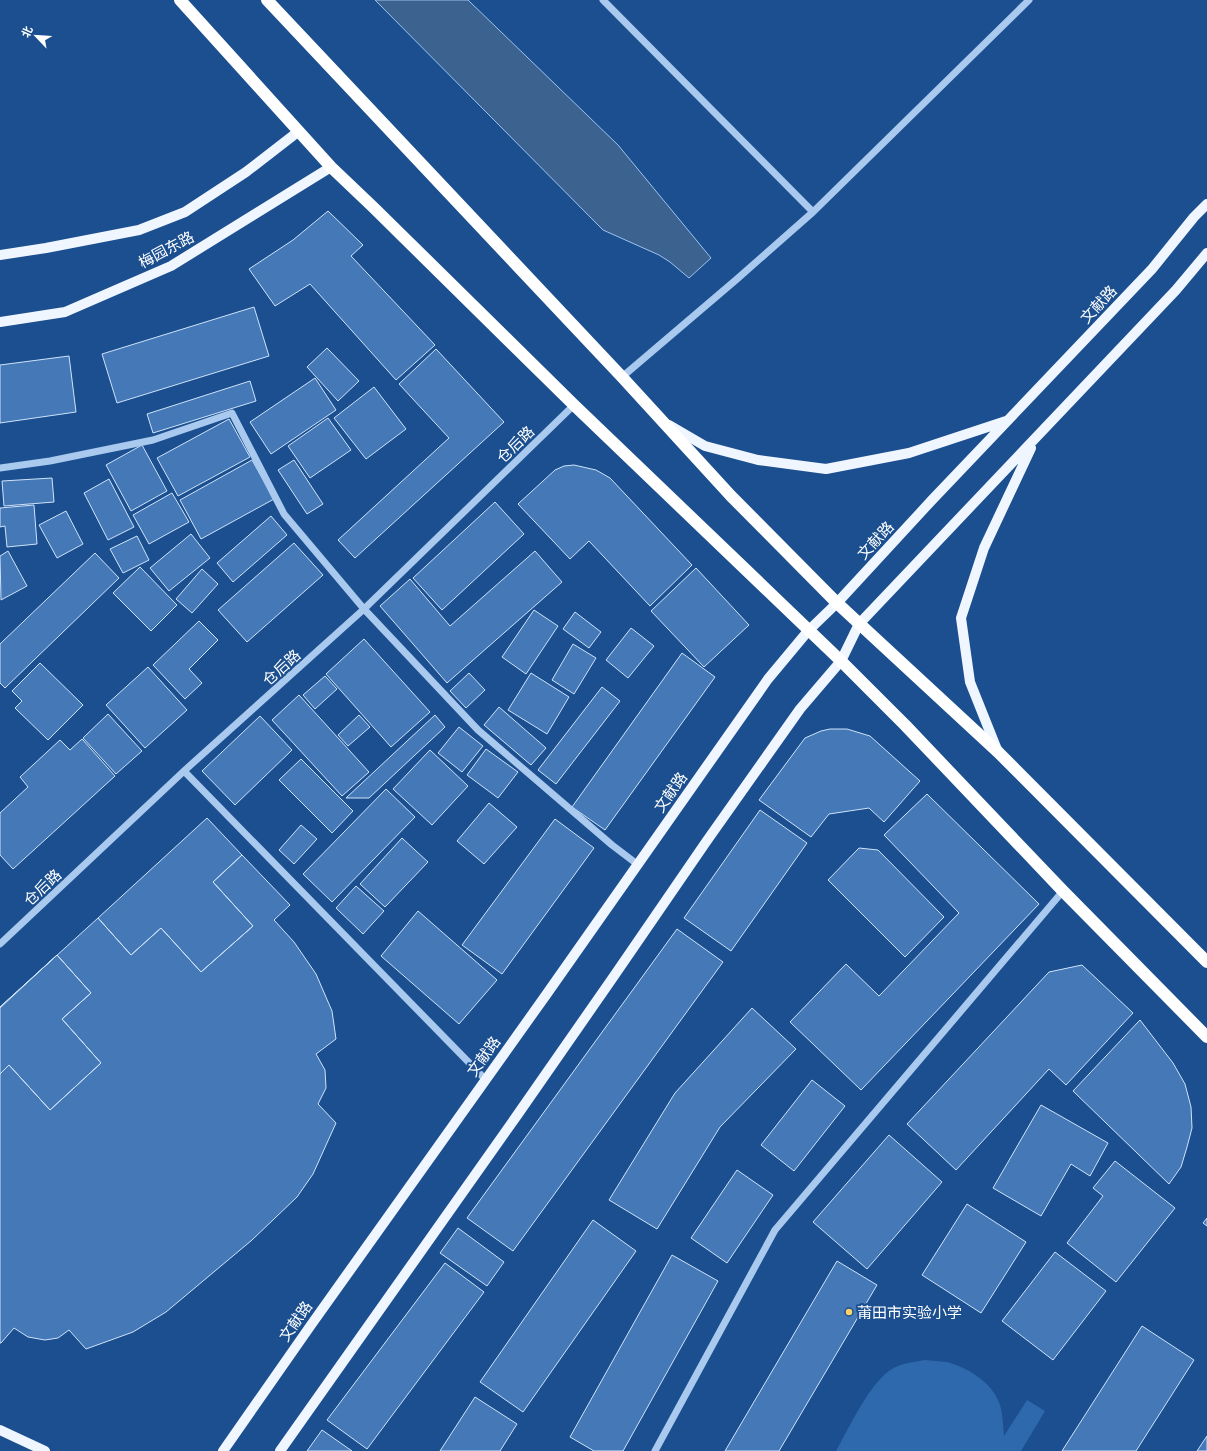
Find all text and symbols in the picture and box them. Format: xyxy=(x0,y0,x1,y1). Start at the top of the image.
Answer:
north arrow xyxy=(16,16,56,56)
text: 北 xyxy=(18,24,35,39)
street label: 梅园东路 xyxy=(135,227,197,271)
street label: 文献路 xyxy=(1076,281,1120,327)
street label: 仓后路 xyxy=(493,422,537,466)
street label: 文献路 xyxy=(853,517,897,563)
street label: 仓后路 xyxy=(258,645,304,689)
street label: 文献路 xyxy=(650,768,690,816)
street label: 仓后路 xyxy=(19,865,65,909)
street label: 文献路 xyxy=(462,1033,504,1079)
street label: 文献路 xyxy=(275,1297,315,1345)
place label: 莆田市实验小学 xyxy=(857,1303,962,1321)
marker: 莆田市实验小学 xyxy=(844,1307,854,1317)

